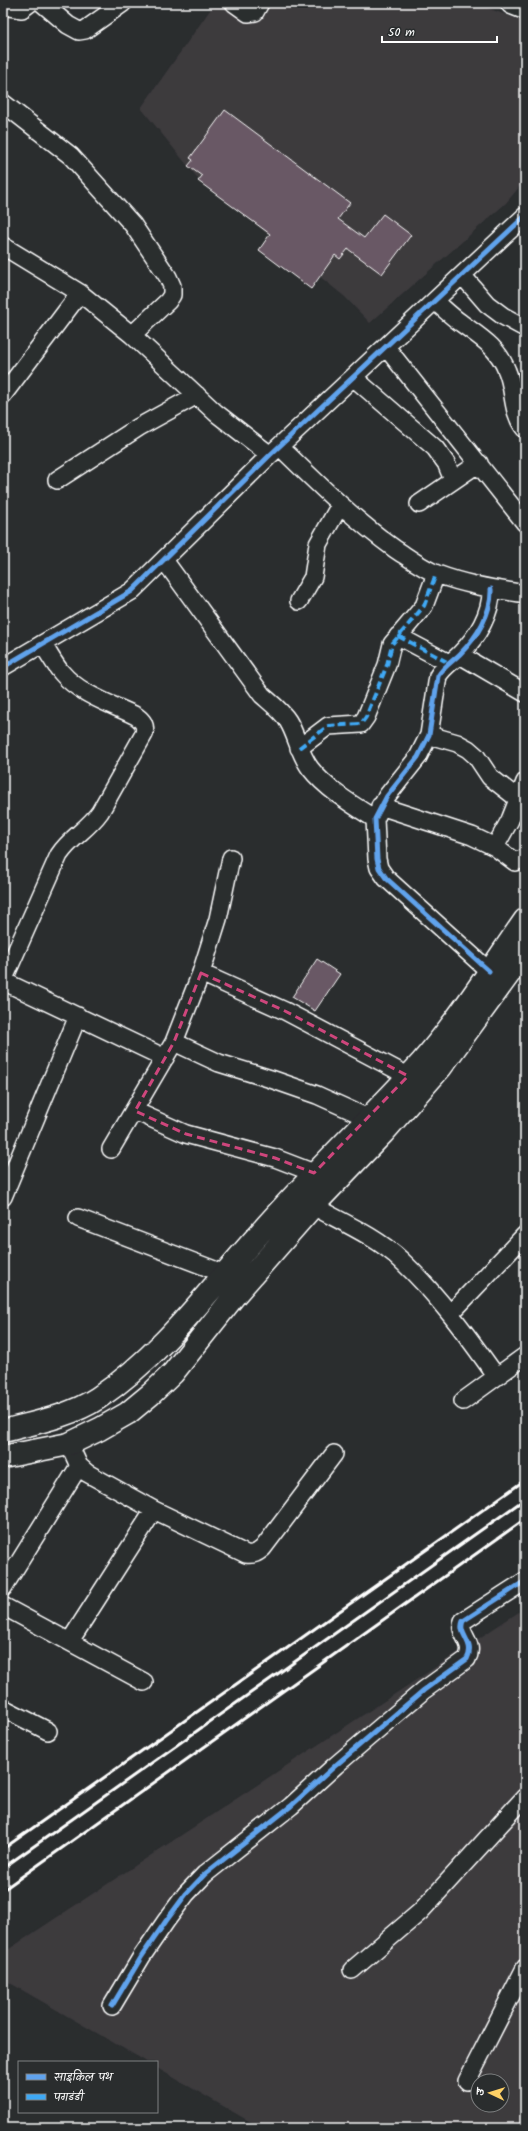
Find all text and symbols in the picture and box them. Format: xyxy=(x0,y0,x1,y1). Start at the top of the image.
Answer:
scale bar xyxy=(382,18,497,44)
text: 50 m xyxy=(388,23,415,42)
legend xyxy=(18,2061,158,2113)
text: साइकिल पथ xyxy=(54,2068,115,2087)
north arrow xyxy=(470,2073,510,2113)
text: उ xyxy=(472,2086,490,2096)
text: पगडंडी xyxy=(53,2088,86,2107)

